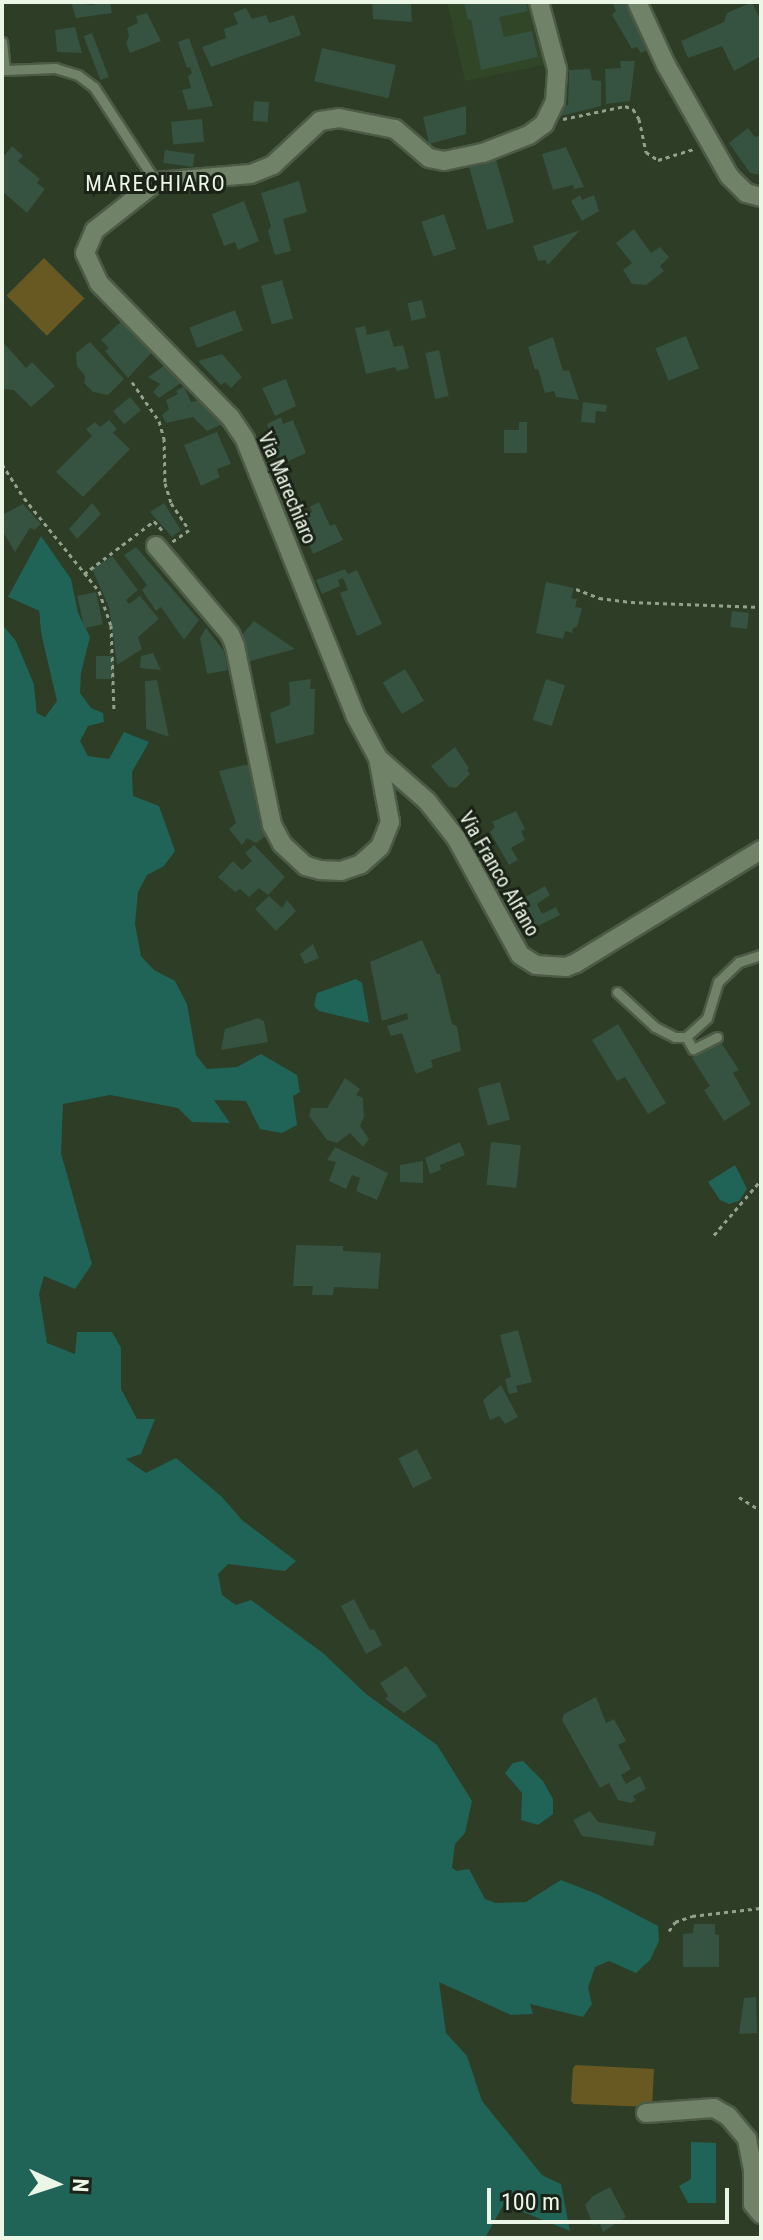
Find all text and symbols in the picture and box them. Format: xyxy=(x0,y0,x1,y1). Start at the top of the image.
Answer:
district label: MARECHIARO xyxy=(85,171,227,197)
street label: Via Marechiaro xyxy=(253,429,321,547)
street label: Via Franco Alfano xyxy=(454,807,544,941)
north arrow xyxy=(16,2144,96,2224)
scale bar xyxy=(491,2172,733,2222)
text: N xyxy=(68,2178,93,2193)
text: 100 m xyxy=(501,2188,560,2216)

